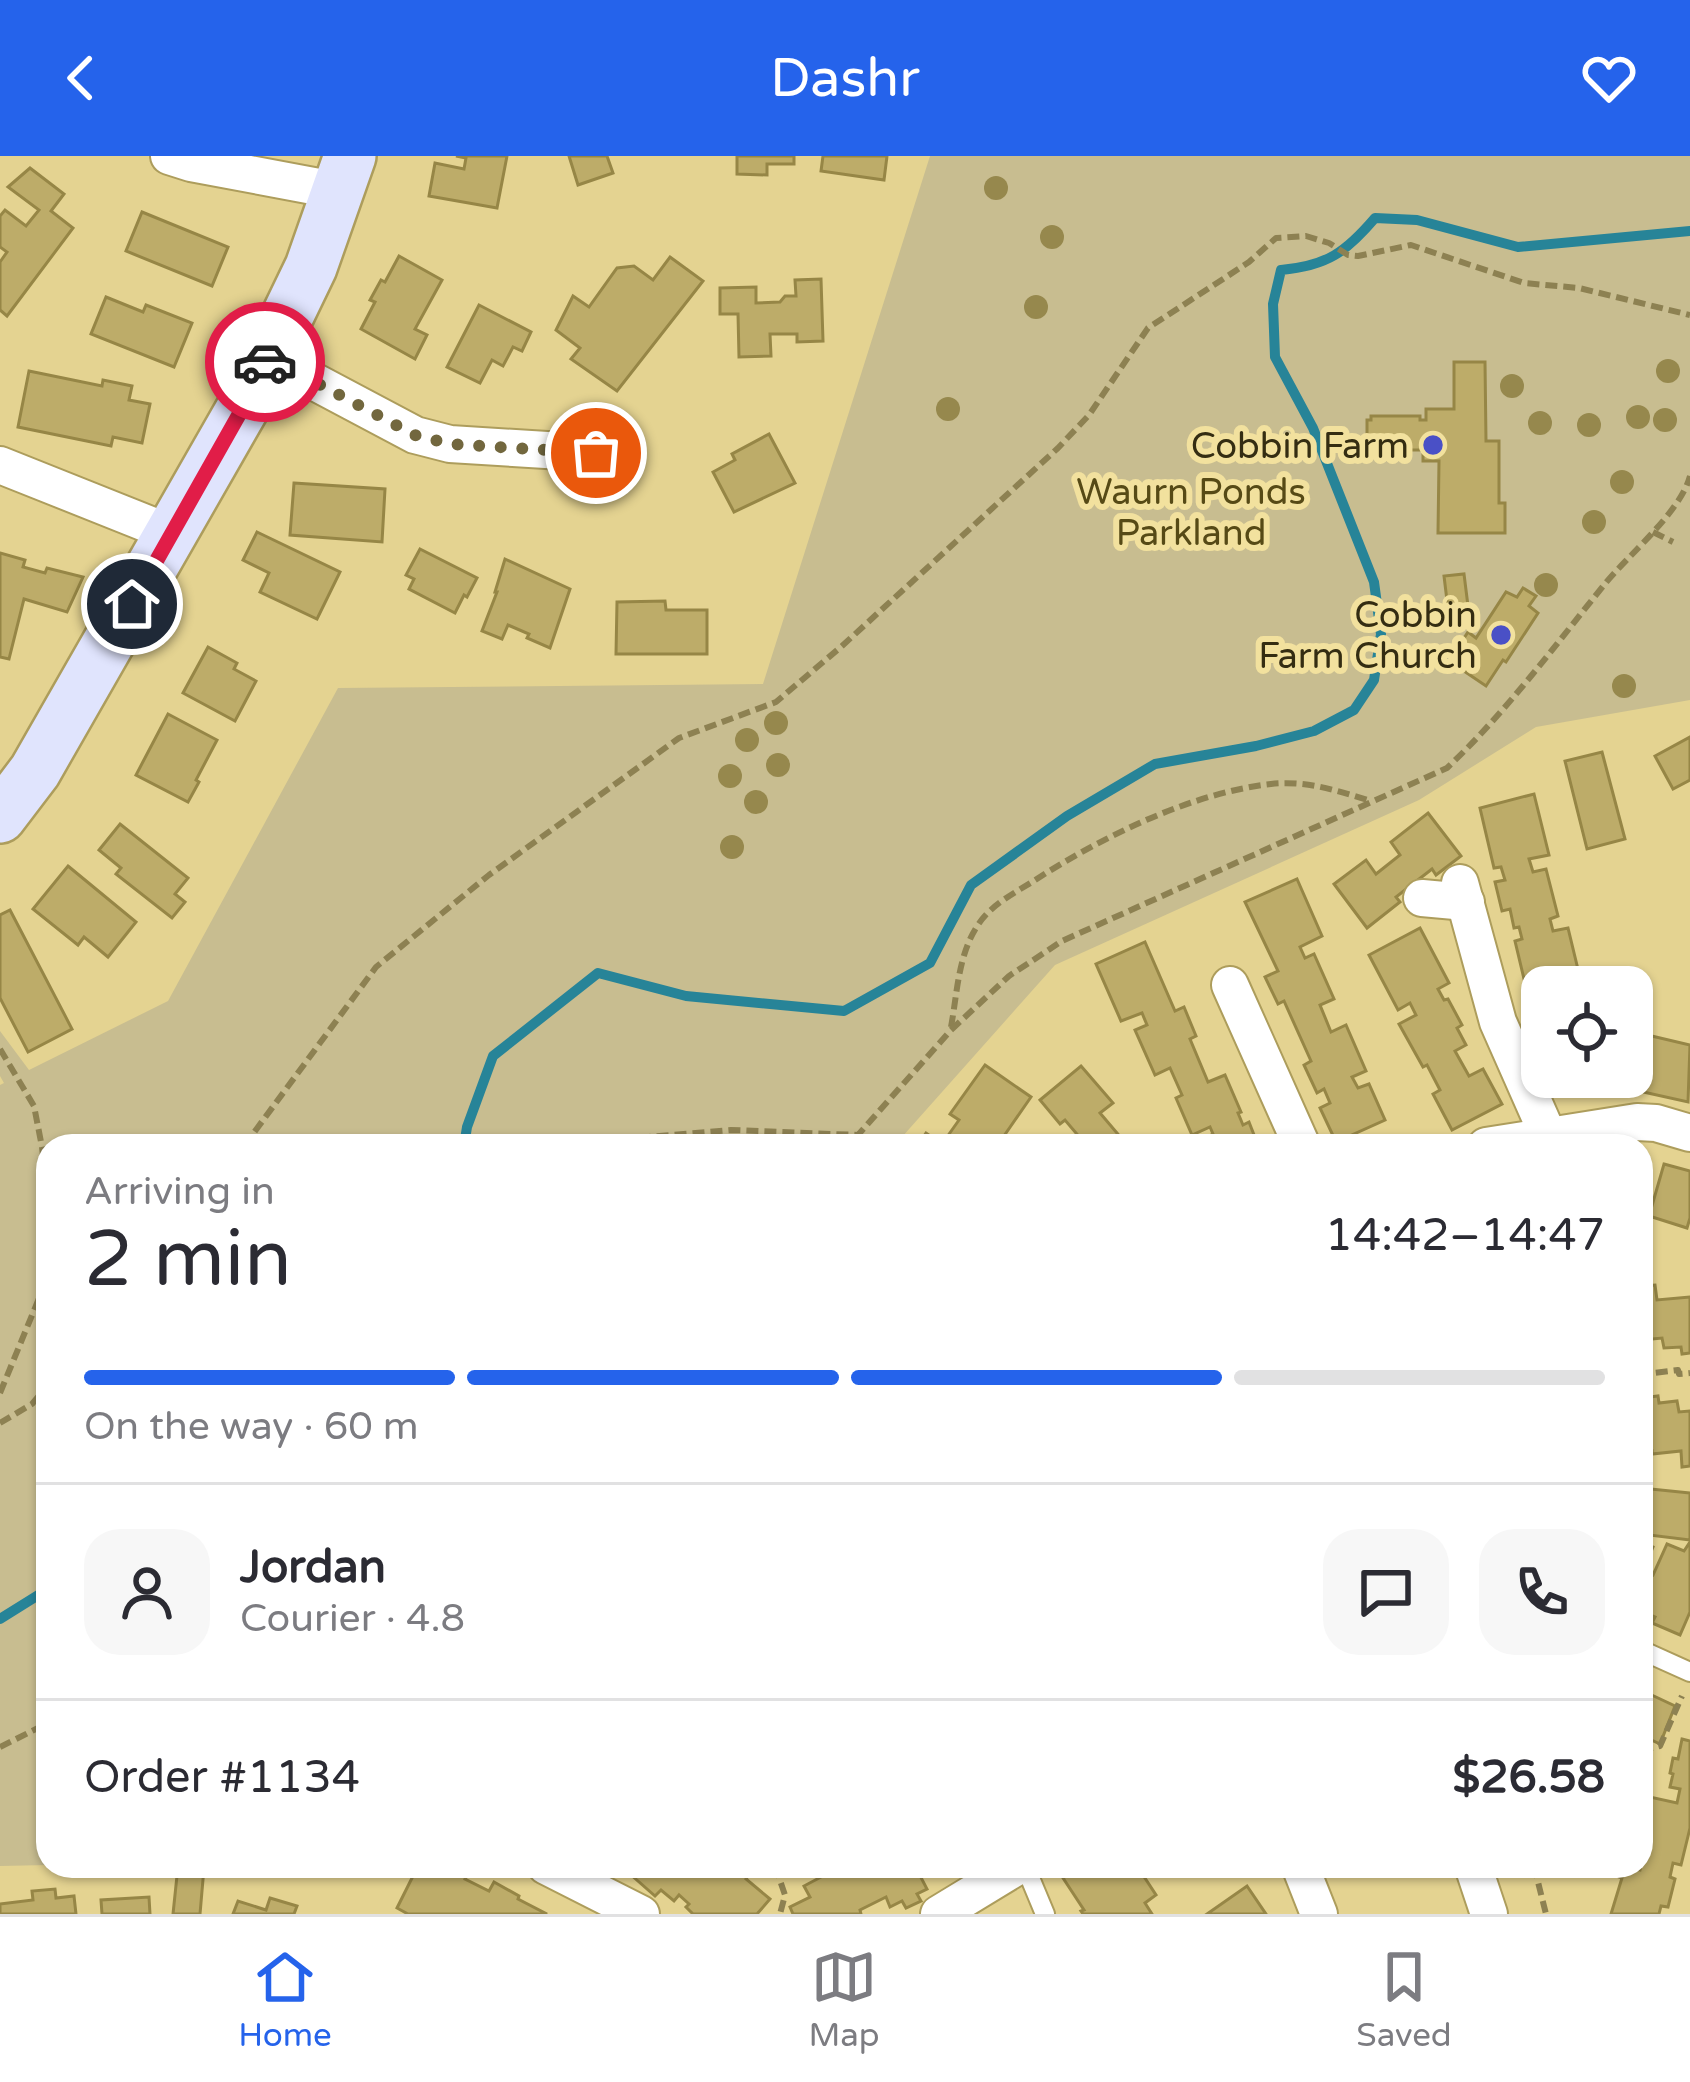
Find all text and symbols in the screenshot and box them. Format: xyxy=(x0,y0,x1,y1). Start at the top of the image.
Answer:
icon: back xyxy=(48,45,114,111)
icon: heart xyxy=(1576,45,1642,111)
text: Dashr xyxy=(770,46,920,111)
courier xyxy=(205,302,325,422)
icon: car xyxy=(232,329,298,395)
pin xyxy=(545,402,647,504)
icon: bag xyxy=(563,420,629,486)
place label: Cobbin Farm xyxy=(1191,425,1409,468)
marker: Cobbin Farm xyxy=(1420,432,1446,458)
park label: Waurn Ponds Parkland xyxy=(1076,471,1306,555)
pin xyxy=(81,553,183,655)
icon: home xyxy=(99,571,165,637)
place label: Cobbin Farm Church xyxy=(1258,594,1477,678)
marker: Cobbin Farm Church xyxy=(1488,622,1514,648)
map controls xyxy=(1521,966,1653,1098)
button: locate xyxy=(1521,966,1653,1098)
text: Arriving in xyxy=(84,1168,275,1215)
text: 14:42–14:47 xyxy=(1325,1209,1605,1263)
text: 2 min xyxy=(84,1213,292,1307)
text: On the way · 60 m xyxy=(84,1403,419,1450)
button: person xyxy=(84,1529,210,1655)
button: chat xyxy=(1323,1529,1449,1655)
button: phone xyxy=(1479,1529,1605,1655)
text: Jordan xyxy=(240,1541,386,1595)
text: Courier · 4.8 xyxy=(240,1595,465,1642)
text: Order #1134 xyxy=(84,1751,360,1805)
text: $26.58 xyxy=(1453,1751,1605,1805)
tab: Home xyxy=(238,1944,332,2055)
tab: Map xyxy=(808,1944,880,2055)
tab: Saved xyxy=(1356,1944,1452,2055)

